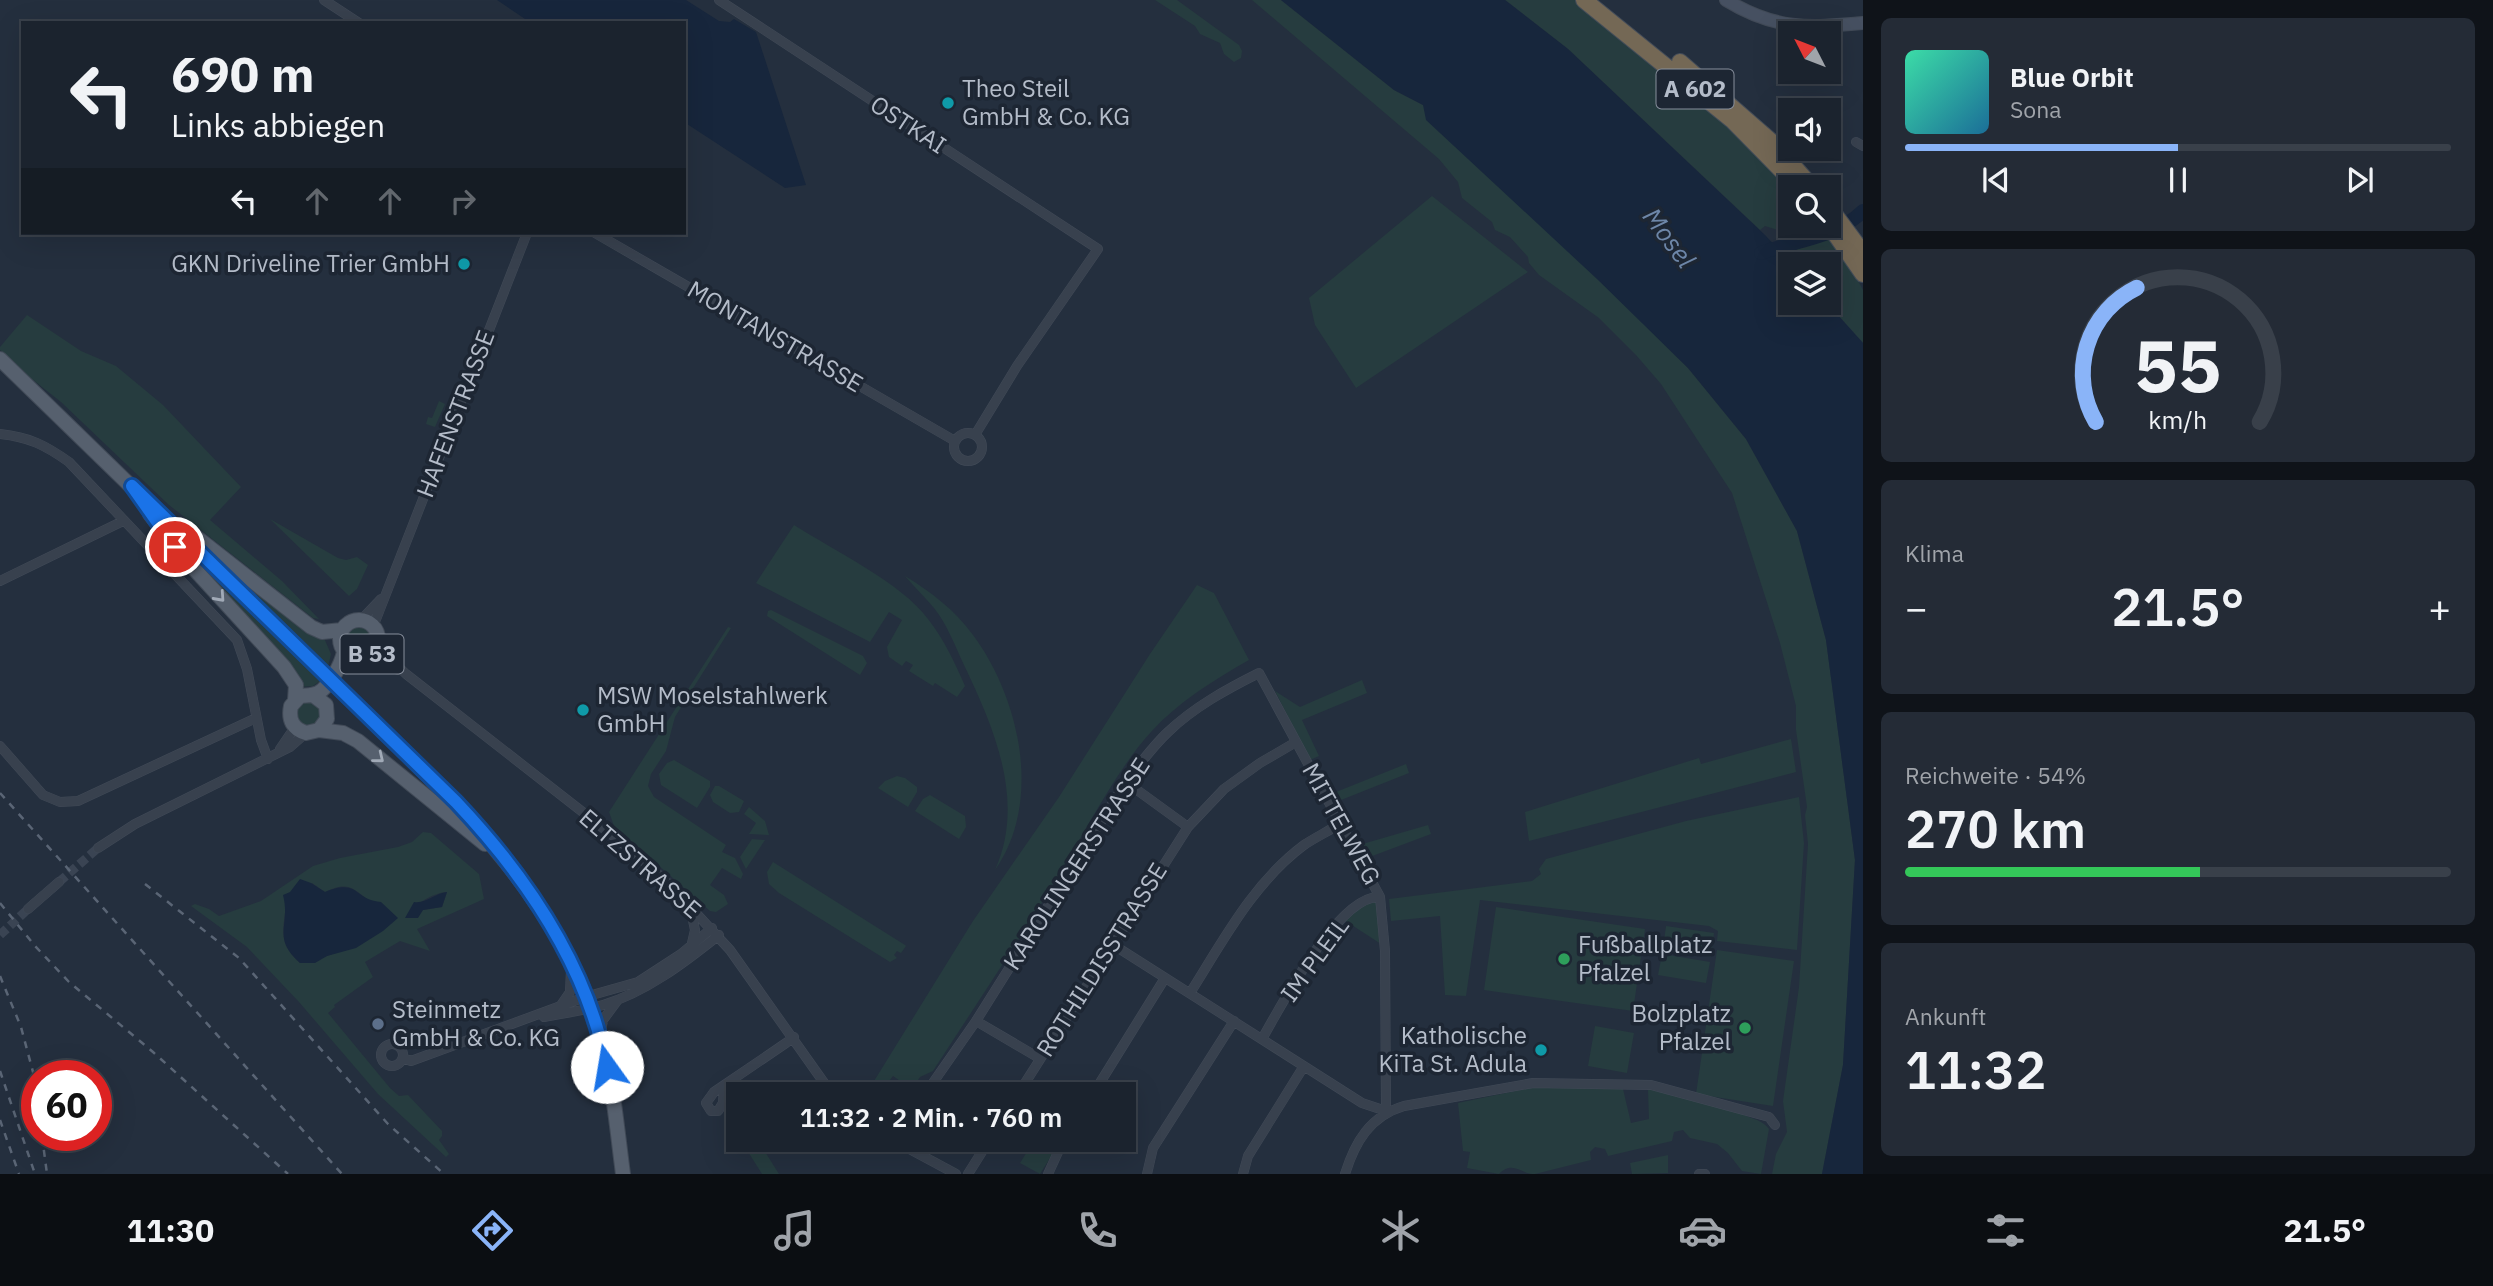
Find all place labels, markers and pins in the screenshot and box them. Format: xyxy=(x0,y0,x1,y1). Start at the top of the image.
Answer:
place label: Theo Steil GmbH & Co. KG xyxy=(962,72,1130,132)
marker: Theo Steil GmbH & Co. KG xyxy=(940,95,956,111)
place label: GKN Driveline Trier GmbH xyxy=(171,247,450,279)
marker: GKN Driveline Trier GmbH xyxy=(456,256,472,272)
pin xyxy=(145,517,205,577)
place label: MSW Moselstahlwerk GmbH xyxy=(597,679,828,739)
marker: MSW Moselstahlwerk GmbH xyxy=(575,702,591,718)
place label: Fußballplatz Pfalzel xyxy=(1578,928,1712,988)
marker: Fußballplatz Pfalzel xyxy=(1556,951,1572,967)
place label: Steinmetz GmbH & Co. KG xyxy=(392,993,560,1053)
place label: Bolzplatz Pfalzel xyxy=(1631,997,1731,1057)
marker: Steinmetz GmbH & Co. KG xyxy=(370,1016,386,1032)
place label: Katholische KiTa St. Adula xyxy=(1378,1019,1527,1079)
marker: Bolzplatz Pfalzel xyxy=(1737,1020,1753,1036)
marker: Katholische KiTa St. Adula xyxy=(1533,1042,1549,1058)

